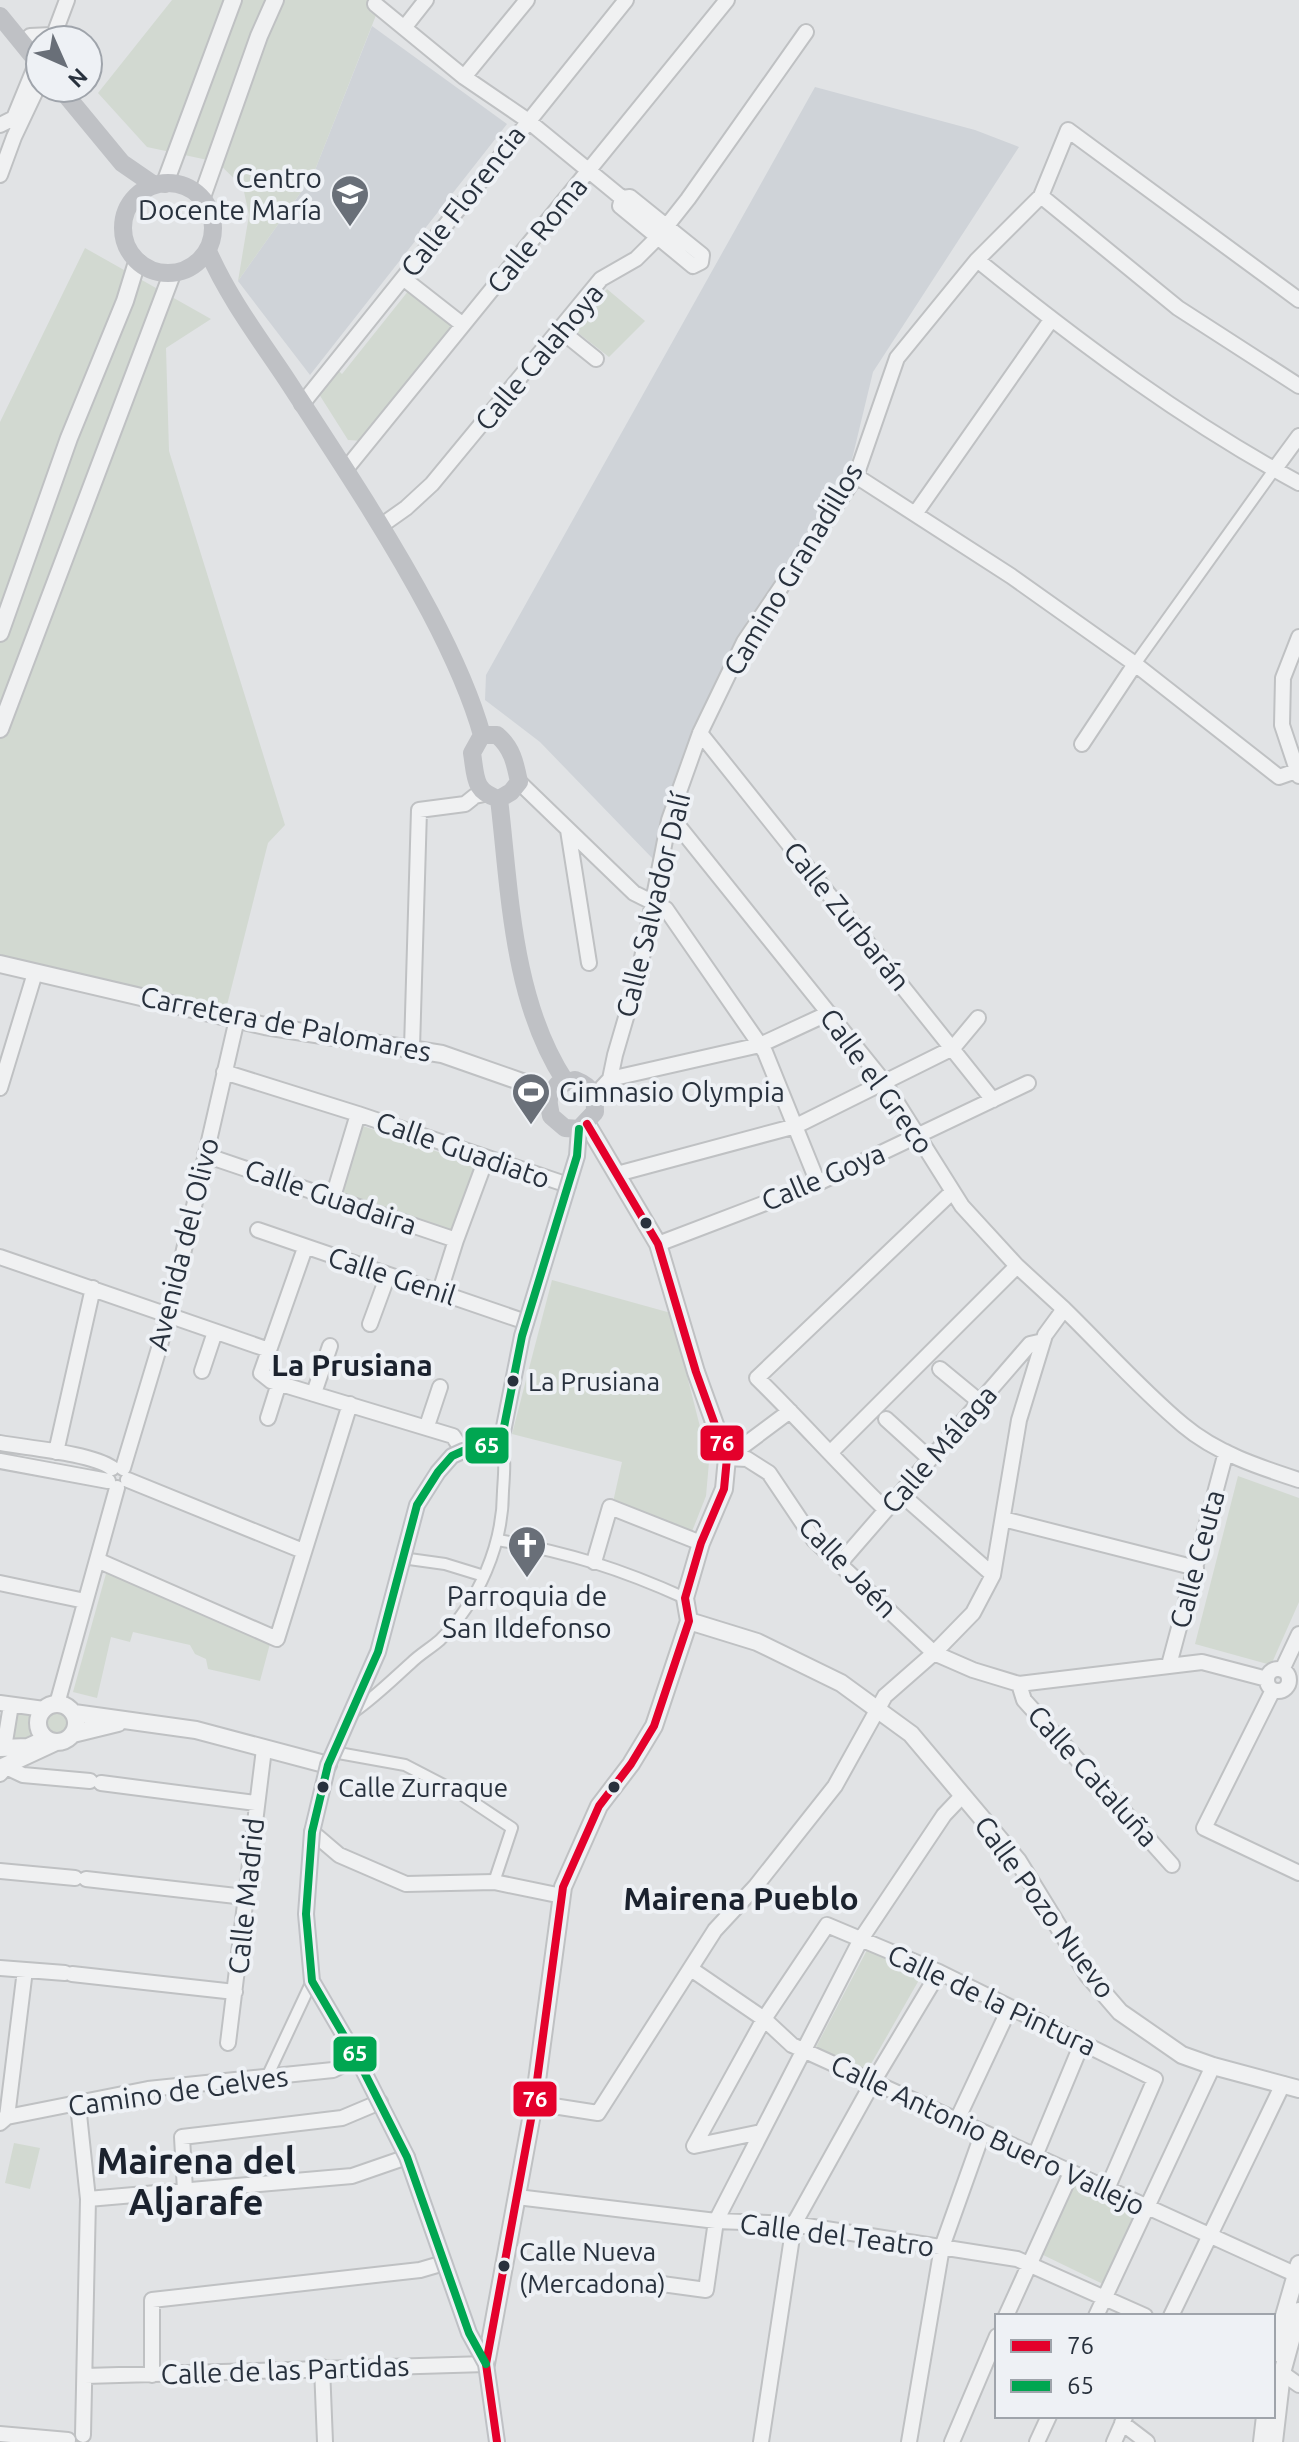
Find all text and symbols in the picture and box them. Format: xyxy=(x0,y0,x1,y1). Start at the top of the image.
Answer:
north arrow xyxy=(24,24,104,104)
text: N xyxy=(64,64,93,93)
street label: Calle Florencia xyxy=(394,119,531,282)
place label: Centro Docente María xyxy=(138,162,322,225)
street label: Calle Roma xyxy=(480,170,593,299)
school or university icon: Centro Docente María xyxy=(329,173,371,228)
street label: Calle Calahoya xyxy=(468,277,609,436)
street label: Camino Granadillos xyxy=(717,457,868,680)
street label: Calle Salvador Dalí xyxy=(610,788,696,1021)
street label: Calle Zurbarán xyxy=(778,835,917,996)
street label: Carretera de Palomares xyxy=(138,980,434,1067)
street label: Calle el Greco xyxy=(815,1002,940,1159)
sports icon: Gimnasio Olympia xyxy=(510,1071,552,1126)
place label: Gimnasio Olympia xyxy=(559,1076,785,1107)
street label: Calle Guadiato xyxy=(372,1105,554,1194)
street label: Avenida del Olivo xyxy=(141,1134,224,1354)
street label: Calle Goya xyxy=(757,1137,889,1216)
street label: Calle Guadaira xyxy=(241,1153,421,1240)
unlabelled marker xyxy=(638,1215,654,1231)
street label: Calle Genil xyxy=(324,1240,460,1311)
district label: La Prusiana xyxy=(271,1348,433,1382)
place label: La Prusiana xyxy=(528,1367,660,1396)
marker: La Prusiana xyxy=(505,1373,521,1389)
street label: Calle Málaga xyxy=(875,1378,1003,1519)
line badge: 76 xyxy=(699,1424,745,1462)
line badge: 65 xyxy=(464,1426,510,1465)
text: 76 xyxy=(710,1430,734,1455)
text: 65 xyxy=(475,1432,499,1457)
street label: Calle Ceuta xyxy=(1163,1486,1230,1631)
street label: Calle Jaén xyxy=(793,1510,904,1623)
church icon: Parroquia de San Ildefonso xyxy=(506,1524,548,1579)
place label: Parroquia de San Ildefonso xyxy=(442,1580,612,1643)
street label: Calle Cataluña xyxy=(1022,1699,1165,1852)
place label: Calle Zurraque xyxy=(338,1773,508,1802)
marker: Calle Zurraque xyxy=(315,1779,331,1795)
unlabelled marker xyxy=(606,1779,622,1795)
street label: Calle Pozo Nuevo xyxy=(969,1810,1122,2004)
street label: Calle Madrid xyxy=(222,1816,269,1976)
district label: Mairena Pueblo xyxy=(623,1880,859,1916)
street label: Calle de la Pintura xyxy=(883,1938,1101,2061)
line badge: 65 xyxy=(332,2035,378,2073)
text: 65 xyxy=(343,2040,367,2065)
street label: Calle Antonio Buero Vallejo xyxy=(826,2048,1150,2221)
street label: Camino de Gelves xyxy=(66,2060,290,2121)
line badge: 76 xyxy=(512,2080,558,2118)
text: 76 xyxy=(523,2086,547,2111)
district label: Mairena del Aljarafe xyxy=(96,2140,296,2222)
street label: Calle del Teatro xyxy=(738,2207,936,2262)
place label: Calle Nueva (Mercadona) xyxy=(519,2237,666,2298)
marker: Calle Nueva (Mercadona) xyxy=(496,2258,512,2274)
legend xyxy=(995,2314,1275,2418)
text: 76 xyxy=(1067,2332,1094,2359)
street label: Calle de las Partidas xyxy=(160,2350,410,2389)
text: 65 xyxy=(1067,2372,1094,2399)

